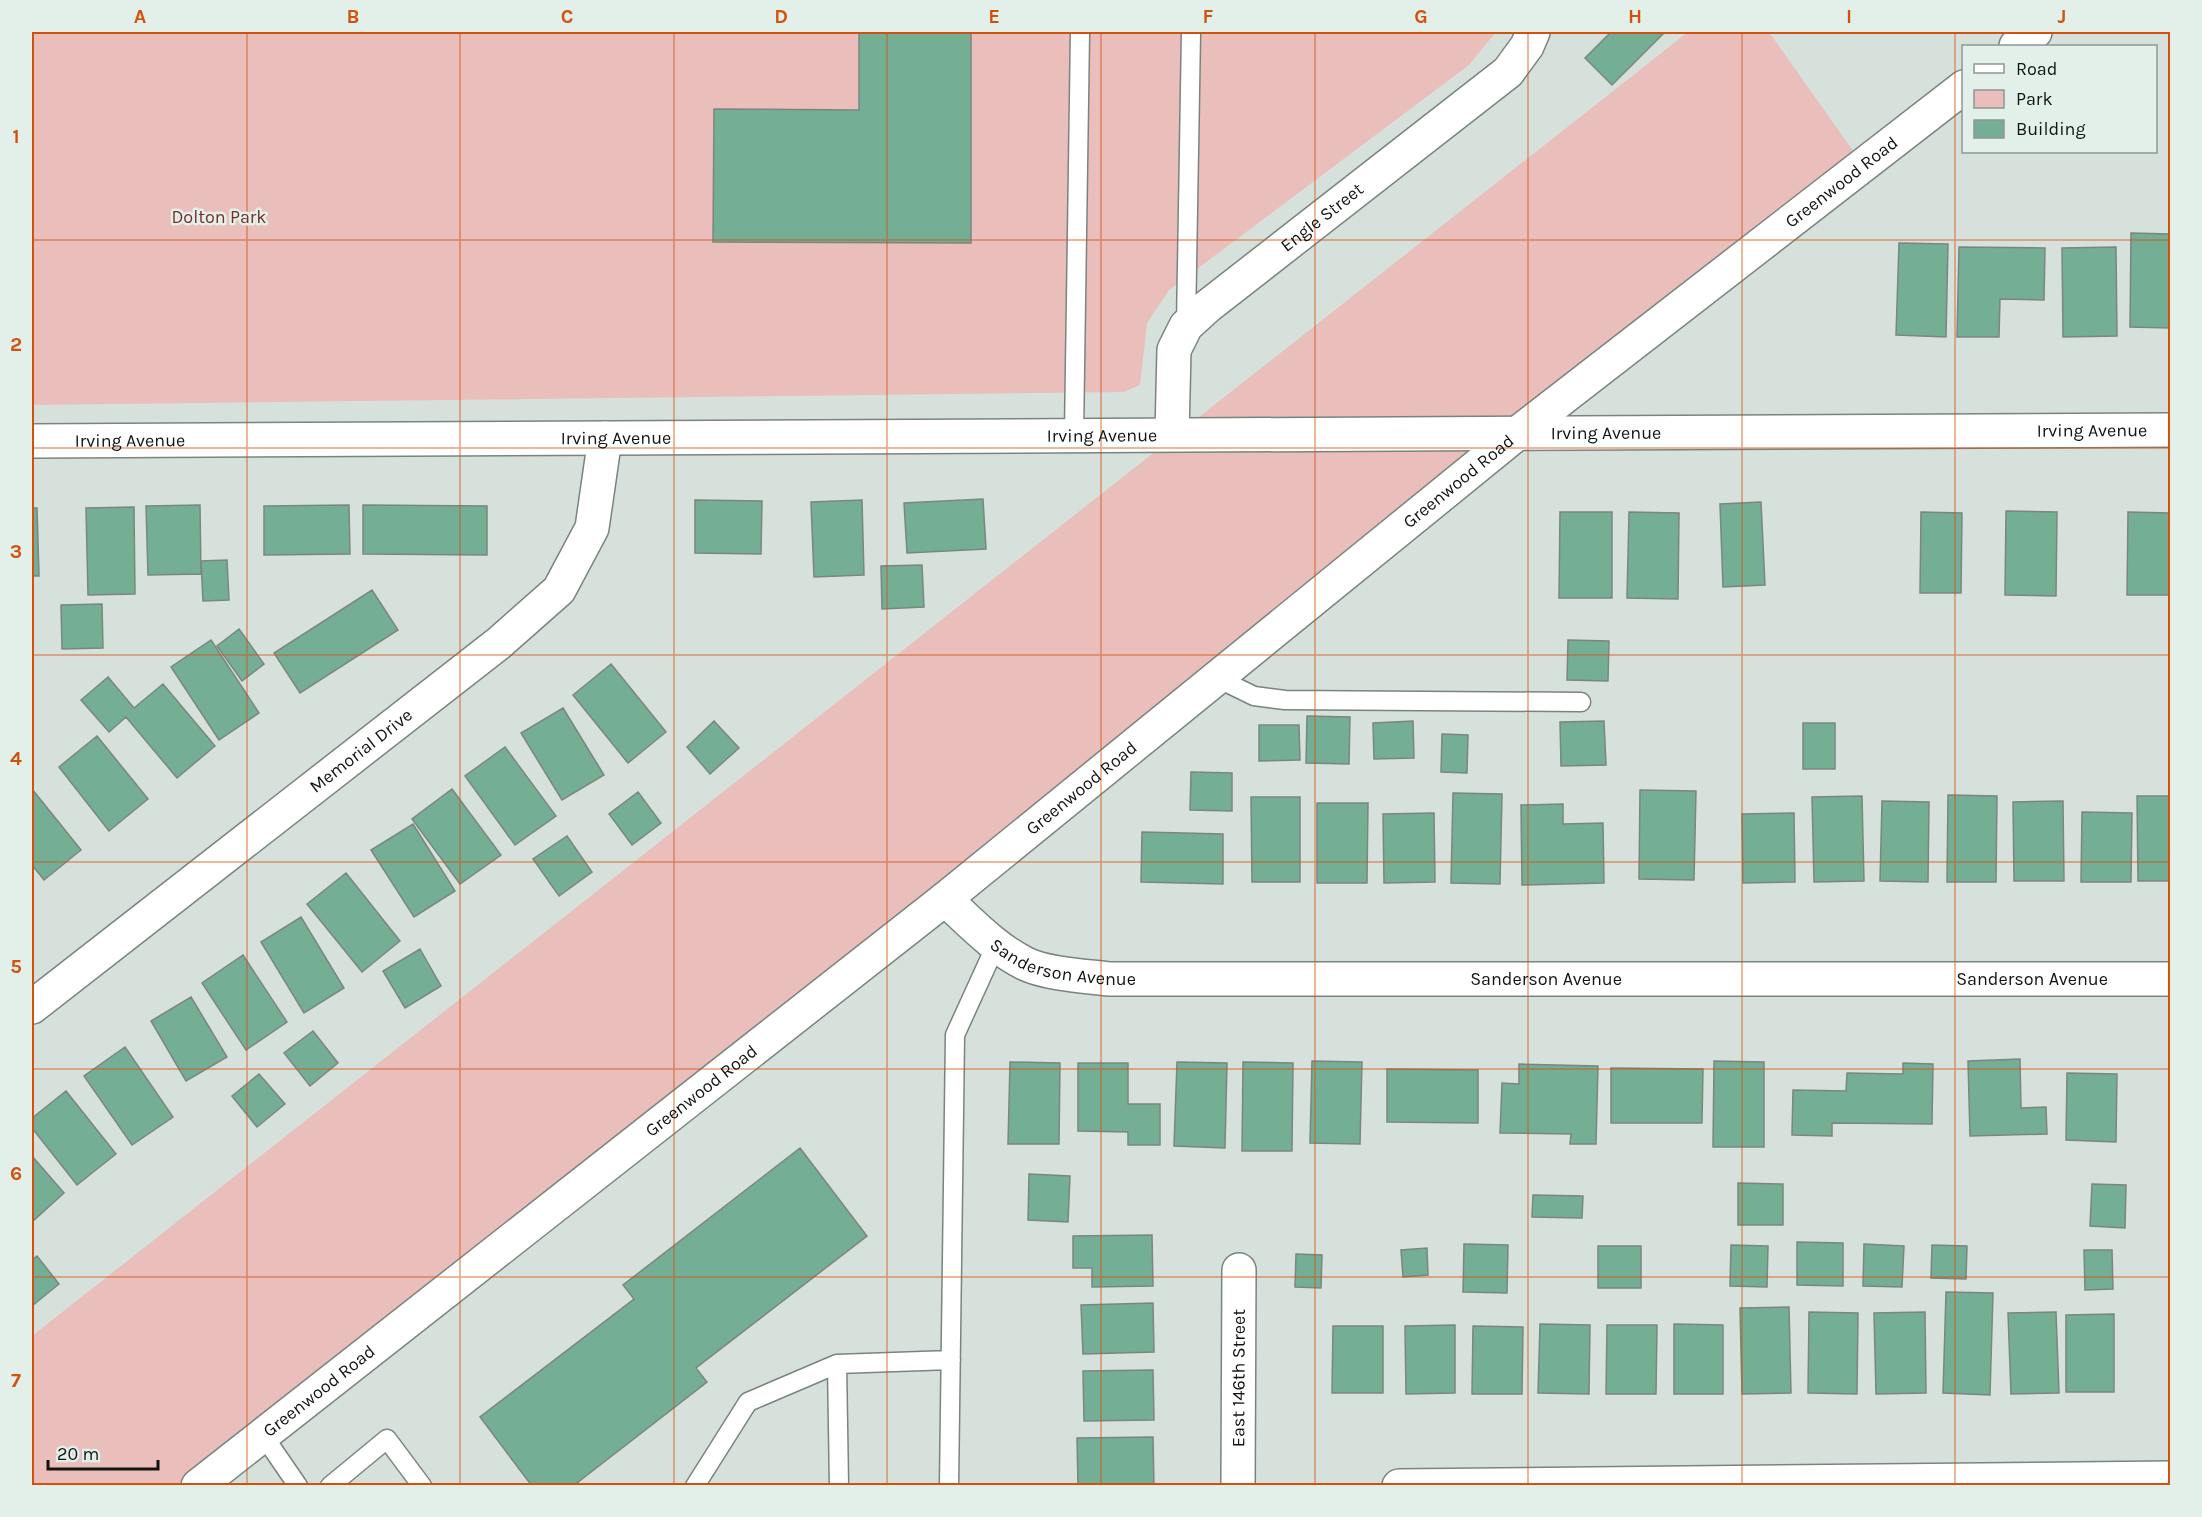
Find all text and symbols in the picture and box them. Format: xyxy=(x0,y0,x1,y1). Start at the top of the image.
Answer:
text: A xyxy=(134,5,147,28)
text: B xyxy=(347,5,359,28)
text: C xyxy=(561,5,573,28)
text: D xyxy=(774,5,788,28)
text: E xyxy=(988,5,1000,28)
text: F xyxy=(1203,5,1214,28)
text: G xyxy=(1414,5,1428,28)
text: H xyxy=(1628,5,1642,28)
text: I xyxy=(1846,5,1852,28)
text: J xyxy=(2058,5,2066,28)
legend xyxy=(1962,45,2157,153)
text: Road xyxy=(2016,58,2057,80)
text: Park xyxy=(2016,88,2053,110)
text: Building xyxy=(2016,118,2086,140)
text: 1 xyxy=(12,125,20,148)
street label: Greenwood Road xyxy=(1781,131,1902,233)
street label: Engle Street xyxy=(1276,178,1368,256)
park label: Dolton Park xyxy=(171,206,267,228)
text: 2 xyxy=(10,333,22,356)
street label: Irving Avenue xyxy=(2037,419,2147,442)
street label: Irving Avenue xyxy=(1551,422,1661,444)
street label: Irving Avenue xyxy=(1047,424,1157,447)
street label: Irving Avenue xyxy=(561,427,671,449)
street label: Irving Avenue xyxy=(75,429,185,452)
street label: Greenwood Road xyxy=(1399,430,1518,533)
text: 3 xyxy=(10,540,22,563)
street label: Memorial Drive xyxy=(305,704,417,798)
street label: Greenwood Road xyxy=(1022,736,1141,840)
text: 4 xyxy=(10,747,22,770)
street label: Sanderson Avenue xyxy=(986,933,1136,990)
text: 5 xyxy=(10,955,22,978)
street label: Sanderson Avenue xyxy=(1470,968,1622,990)
street label: Sanderson Avenue xyxy=(1956,968,2108,990)
street label: Greenwood Road xyxy=(641,1040,762,1141)
text: 6 xyxy=(10,1162,22,1185)
street label: East 146th Street xyxy=(1227,1309,1250,1447)
street label: Greenwood Road xyxy=(259,1340,380,1442)
text: 7 xyxy=(11,1369,21,1392)
scale bar xyxy=(48,1433,158,1471)
text: 20 m xyxy=(57,1443,99,1465)

